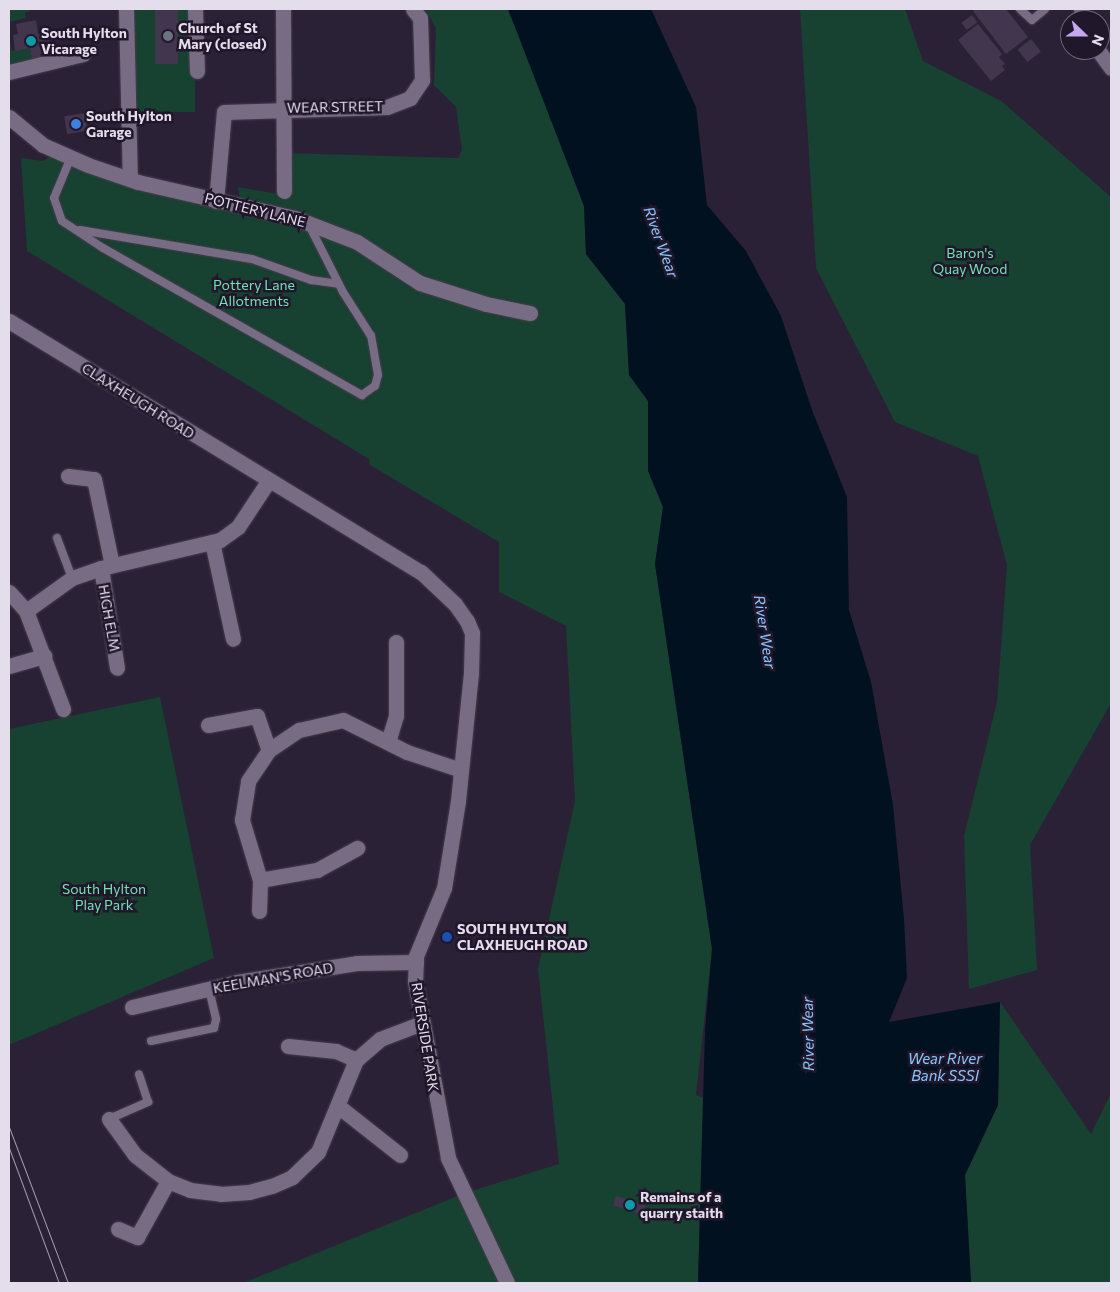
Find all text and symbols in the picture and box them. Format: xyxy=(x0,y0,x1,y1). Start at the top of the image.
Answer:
north arrow xyxy=(1060,10,1110,60)
place label: Church of St Mary (closed) xyxy=(178,20,267,52)
place label: South Hylton Vicarage xyxy=(41,25,127,58)
marker: Church of St Mary (closed) xyxy=(162,30,174,42)
text: N xyxy=(1089,32,1108,48)
marker: South Hylton Vicarage xyxy=(25,35,37,47)
street label: WEAR STREET xyxy=(287,98,383,116)
place label: South Hylton Garage xyxy=(86,108,172,140)
marker: South Hylton Garage xyxy=(70,118,82,130)
street label: POTTERY LANE xyxy=(203,189,307,231)
water label: River Wear xyxy=(640,204,682,280)
park label: Baron's Quay Wood xyxy=(933,245,1007,278)
park label: Pottery Lane Allotments xyxy=(213,277,295,310)
street label: CLAXHEUGH ROAD xyxy=(79,360,197,442)
street label: HIGH ELM xyxy=(95,583,123,653)
water label: River Wear xyxy=(750,594,780,670)
park label: South Hylton Play Park xyxy=(62,881,146,914)
place label: SOUTH HYLTON CLAXHEUGH ROAD xyxy=(457,921,588,954)
marker: SOUTH HYLTON CLAXHEUGH ROAD xyxy=(441,931,453,943)
street label: KEELMAN'S ROAD xyxy=(212,959,334,997)
street label: RIVERSIDE PARK xyxy=(408,981,442,1093)
water label: River Wear xyxy=(798,997,818,1071)
water label: Wear River Bank SSSI xyxy=(908,1049,982,1084)
place label: Remains of a quarry staith xyxy=(640,1189,723,1222)
marker: Remains of a quarry staith xyxy=(624,1199,636,1211)

